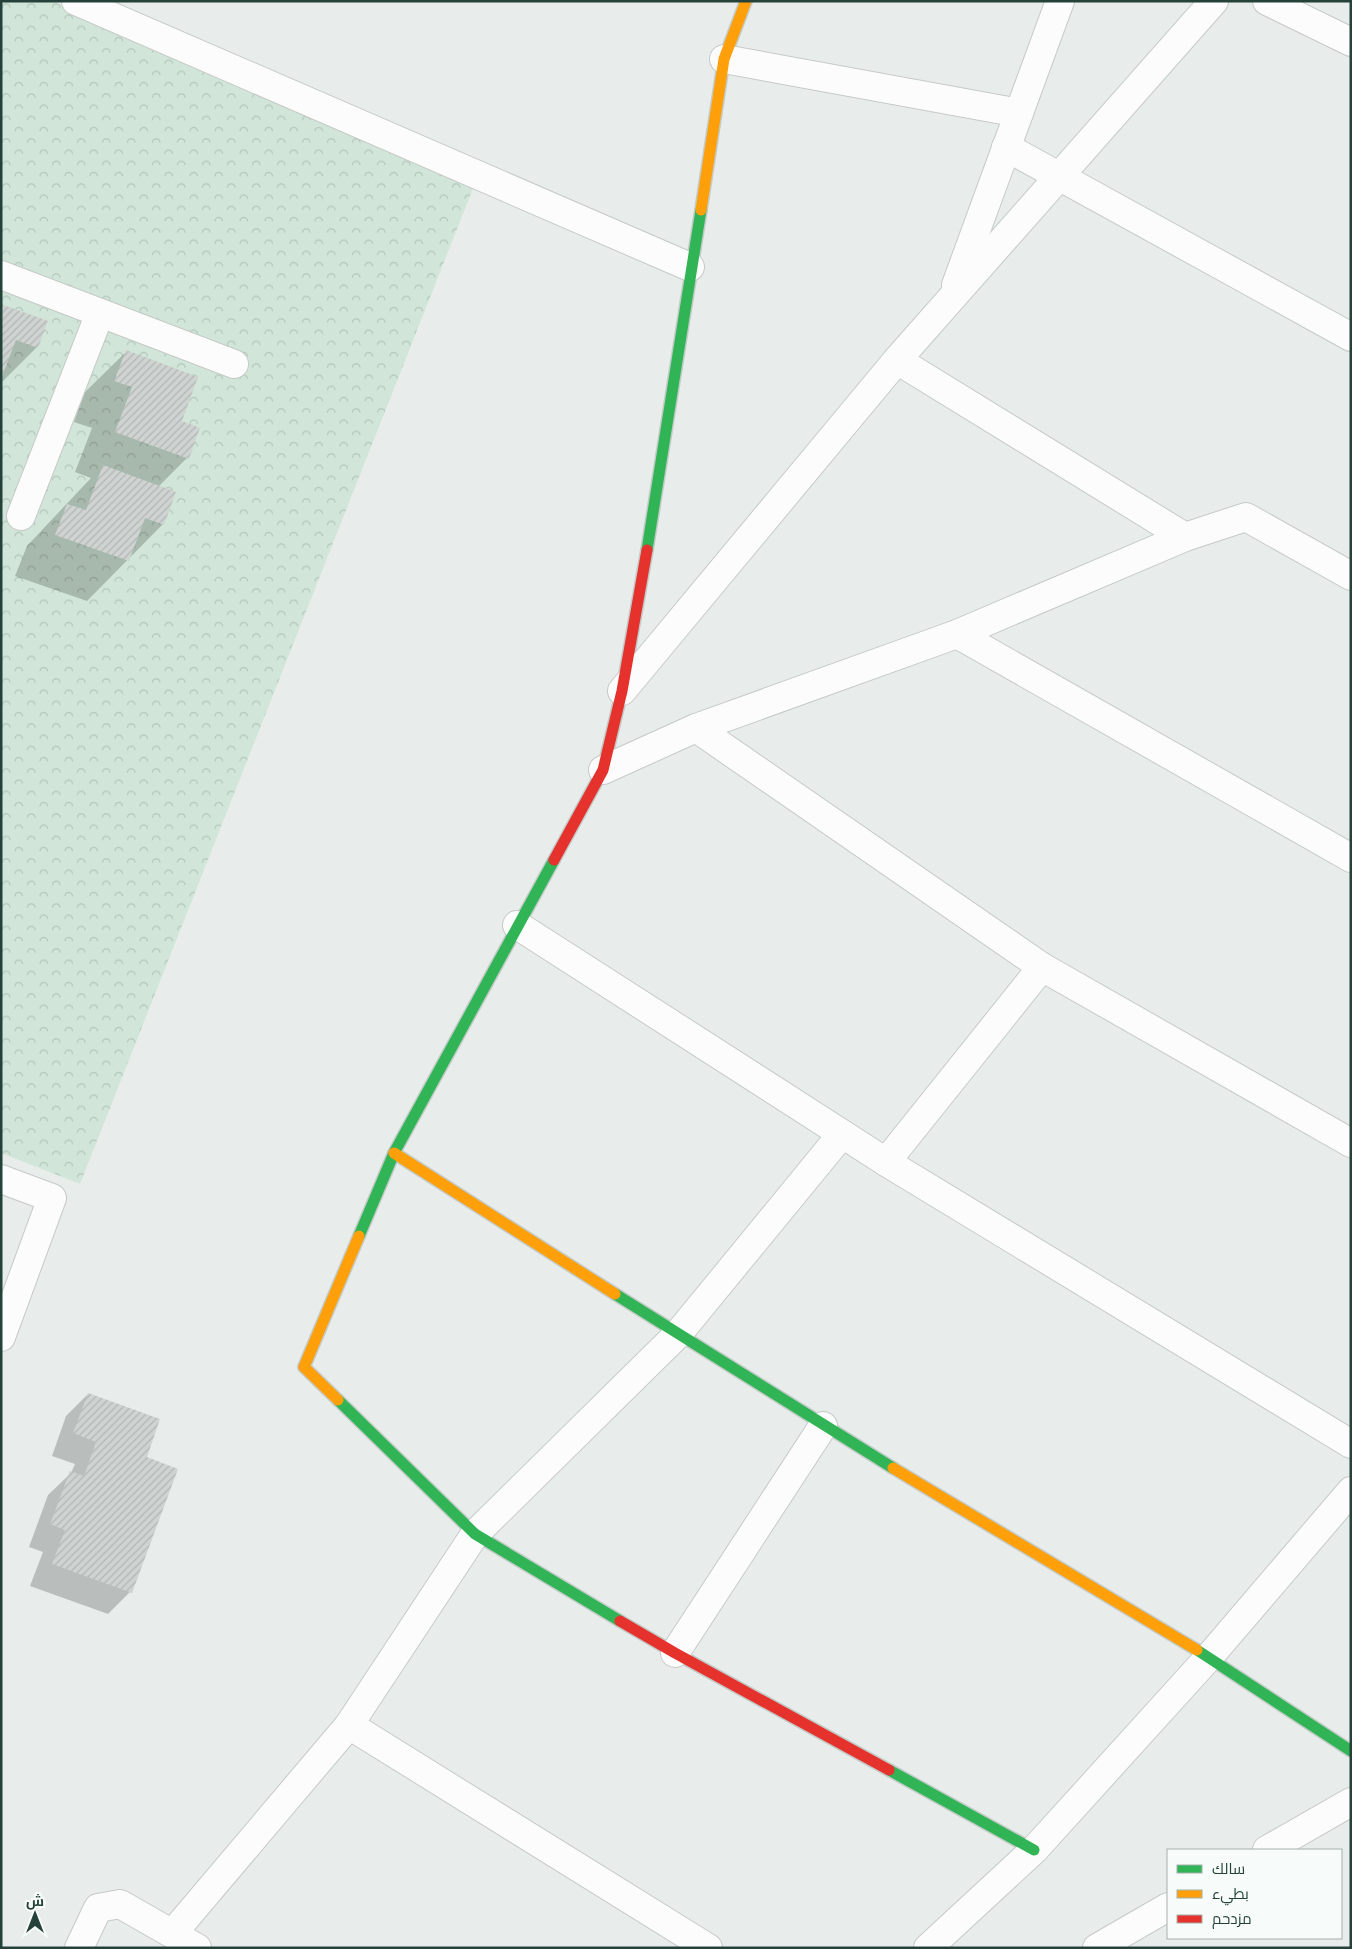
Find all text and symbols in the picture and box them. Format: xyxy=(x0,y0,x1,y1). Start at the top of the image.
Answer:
legend xyxy=(1167,1849,1342,1939)
text: سالك xyxy=(1212,1859,1245,1877)
text: بطيء xyxy=(1212,1884,1249,1906)
north arrow xyxy=(10,1889,60,1939)
text: ش xyxy=(26,1892,44,1910)
text: مزدحم xyxy=(1212,1909,1252,1929)

